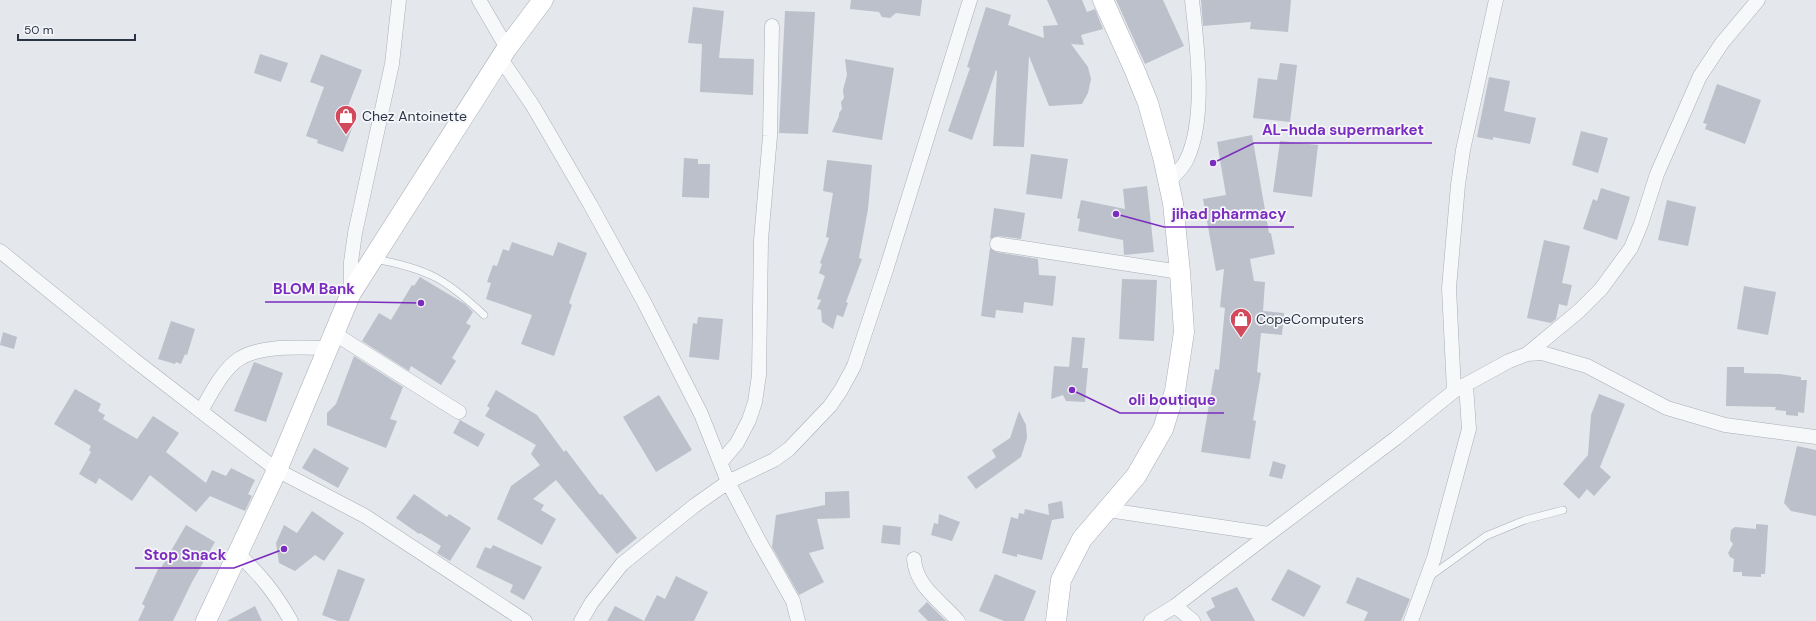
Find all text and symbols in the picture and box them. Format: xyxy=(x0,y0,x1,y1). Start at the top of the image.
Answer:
scale bar xyxy=(18,16,135,42)
text: 50 m xyxy=(24,22,53,38)
shop icon: Chez Antoinette xyxy=(333,103,359,136)
place label: Chez Antoinette xyxy=(362,107,467,125)
callout: AL-huda supermarket xyxy=(1254,116,1432,143)
text: AL-huda supermarket xyxy=(1262,120,1424,140)
callout: jihad pharmacy xyxy=(1164,200,1294,227)
text: jihad pharmacy xyxy=(1171,204,1286,224)
callout: BLOM Bank xyxy=(265,275,363,302)
text: BLOM Bank xyxy=(273,279,355,299)
shop icon: CopeComputers xyxy=(1228,306,1254,339)
place label: CopeComputers xyxy=(1256,310,1364,328)
callout: oli boutique xyxy=(1120,386,1224,413)
text: oli boutique xyxy=(1128,390,1216,410)
callout: Stop Snack xyxy=(135,541,234,568)
text: Stop Snack xyxy=(144,545,227,565)

